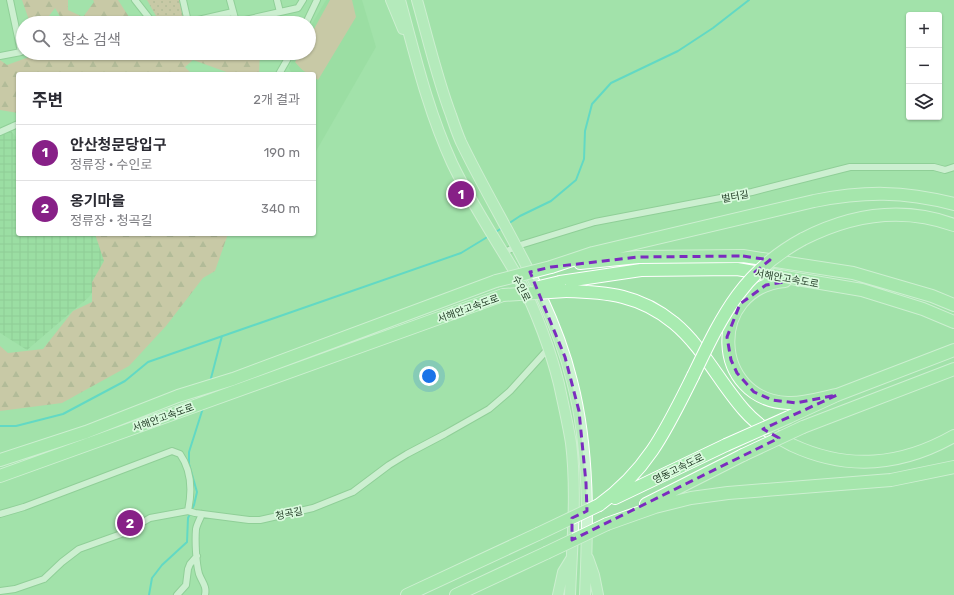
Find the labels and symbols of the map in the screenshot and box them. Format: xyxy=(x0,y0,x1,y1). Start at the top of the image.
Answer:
pin: 1 xyxy=(448,179,474,209)
street label: 벌터길 xyxy=(720,188,750,206)
street label: 서해안고속도로 xyxy=(754,267,820,290)
street label: 수인로 xyxy=(509,273,533,303)
street label: 서해안고속도로 xyxy=(436,292,501,326)
your location xyxy=(419,366,439,386)
street label: 서해안고속도로 xyxy=(131,401,196,435)
street label: 영동고속도로 xyxy=(651,451,706,486)
street label: 청곡길 xyxy=(274,505,304,523)
pin: 2 xyxy=(117,508,143,538)

